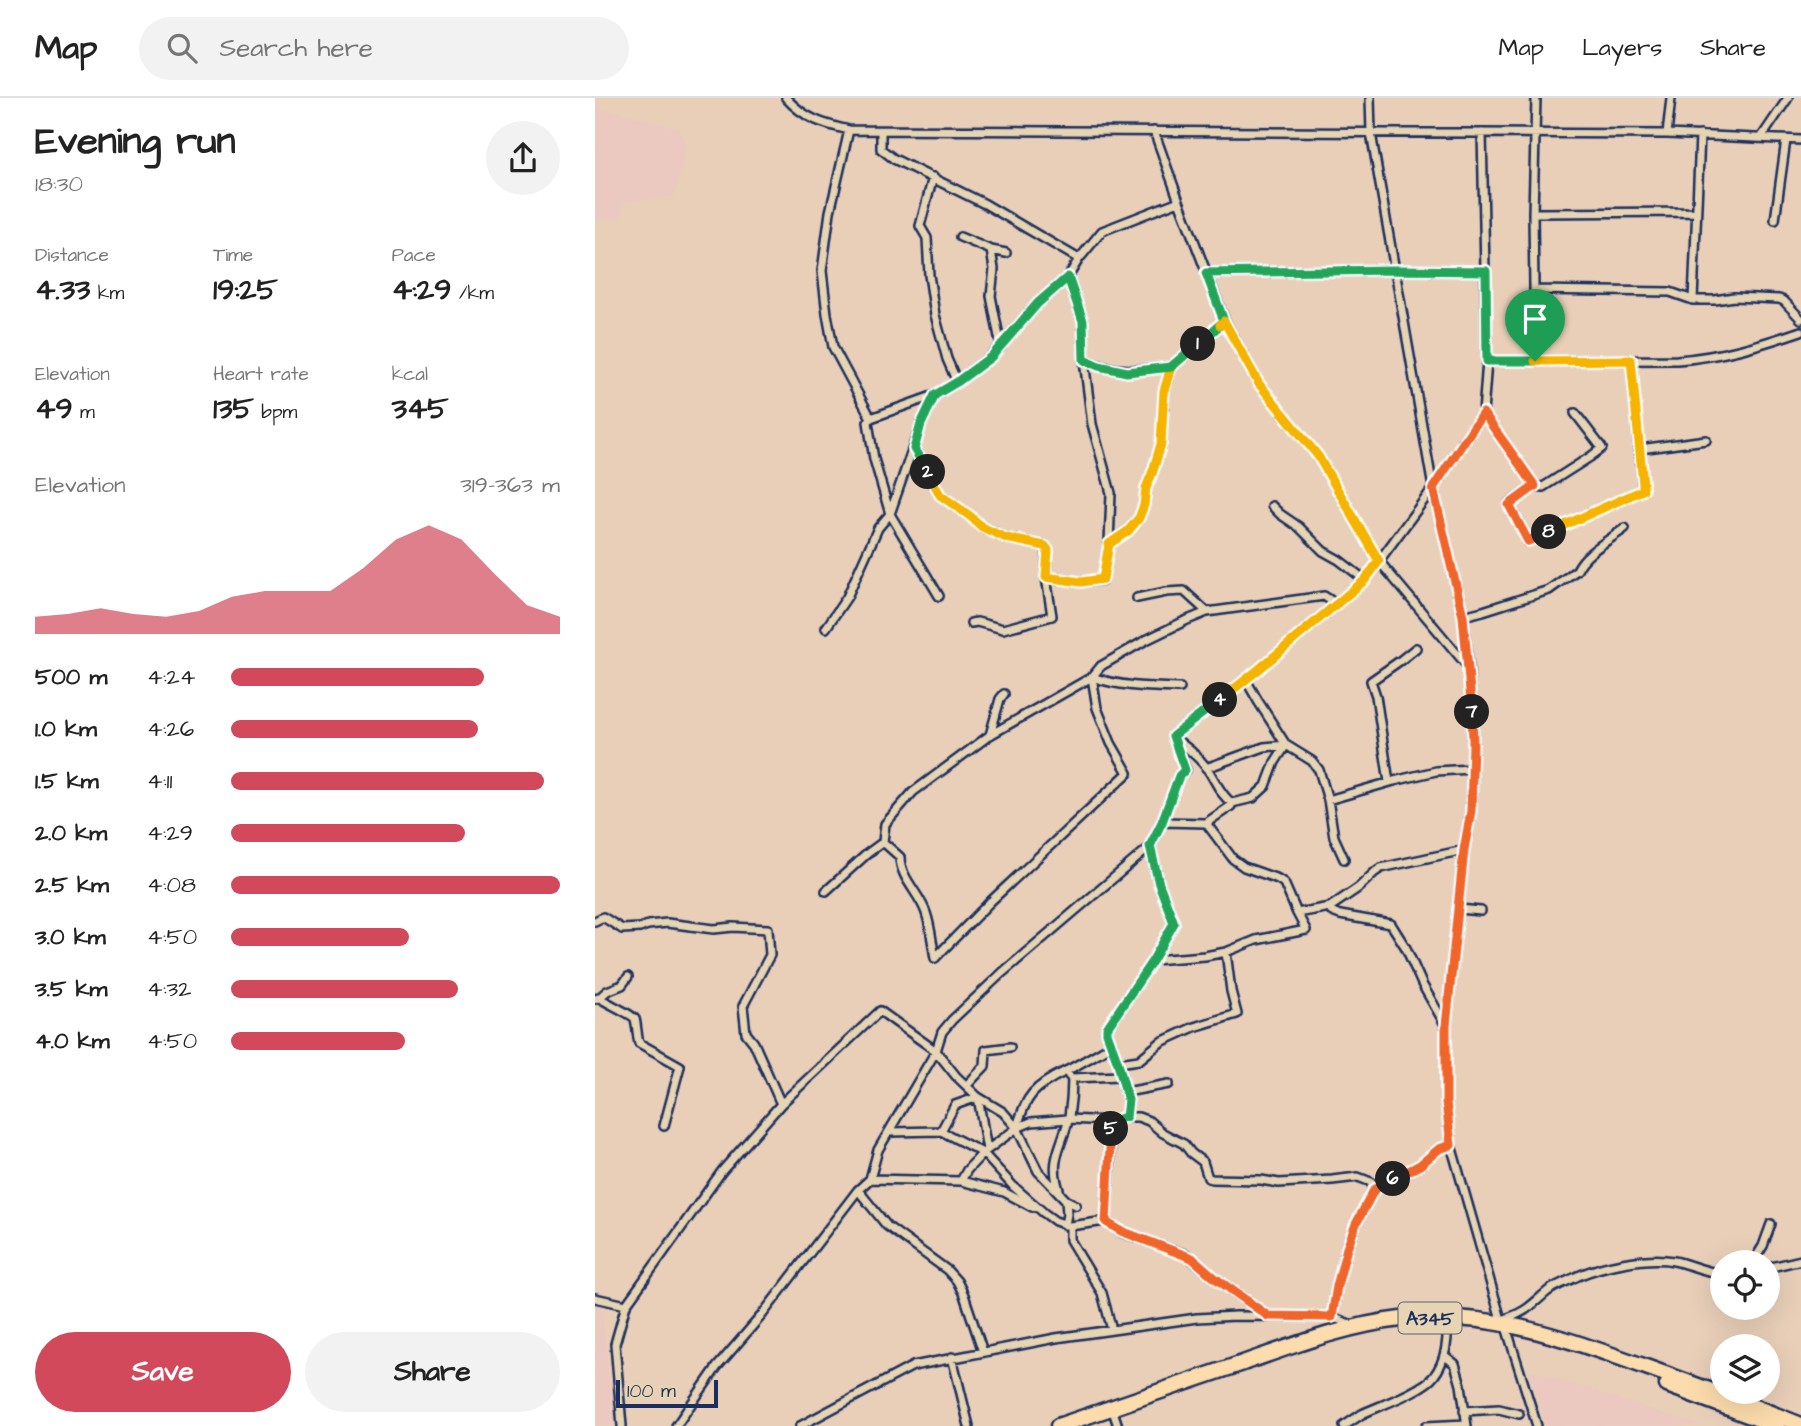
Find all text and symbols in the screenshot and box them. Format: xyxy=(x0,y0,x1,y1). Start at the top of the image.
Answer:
search box xyxy=(139,17,629,80)
text: Map xyxy=(35,25,97,71)
icon: search xyxy=(163,29,201,67)
text: Search here xyxy=(219,30,373,66)
text: Map xyxy=(1499,31,1544,65)
text: Layers xyxy=(1582,31,1662,65)
text: Share xyxy=(1700,31,1766,65)
text: Evening run xyxy=(35,116,236,168)
button: share xyxy=(486,121,560,195)
text: 18:30 xyxy=(35,168,83,200)
text: Distance xyxy=(35,242,109,269)
text: Time xyxy=(213,242,253,269)
text: Pace xyxy=(392,242,436,269)
text: 4.33 xyxy=(35,269,90,311)
text: 19:25 xyxy=(213,269,278,311)
text: 4:29 xyxy=(392,269,451,311)
text: km xyxy=(90,280,124,307)
text: /km xyxy=(451,280,494,307)
pin xyxy=(1505,289,1565,361)
icon: arrive xyxy=(1516,300,1554,338)
pin: 1 xyxy=(1181,327,1215,362)
text: 1 xyxy=(1196,330,1199,357)
text: Elevation xyxy=(35,361,110,388)
text: Heart rate xyxy=(213,361,309,388)
text: kcal xyxy=(392,361,428,388)
text: 49 xyxy=(35,388,73,430)
text: 135 xyxy=(213,388,254,430)
text: 345 xyxy=(392,388,449,430)
text: m xyxy=(73,399,95,426)
text: bpm xyxy=(254,399,297,426)
pin: 2 xyxy=(911,454,945,490)
text: 2 xyxy=(922,458,933,485)
text: Elevation xyxy=(35,469,126,501)
text: 319–363 m xyxy=(460,469,560,501)
pin: 8 xyxy=(1531,514,1567,550)
text: 8 xyxy=(1542,518,1555,545)
text: 500 m xyxy=(35,661,107,693)
text: 4:24 xyxy=(147,661,195,693)
pin: 4 xyxy=(1203,682,1237,718)
text: 4 xyxy=(1213,686,1226,713)
pin: 7 xyxy=(1455,694,1489,730)
text: 7 xyxy=(1466,698,1477,725)
text: 1.0 km xyxy=(35,713,97,745)
text: 4:26 xyxy=(147,713,194,745)
text: 1.5 km xyxy=(35,765,99,797)
text: 4:11 xyxy=(147,765,172,797)
text: 2.0 km xyxy=(35,817,107,849)
text: 4:29 xyxy=(147,817,193,849)
text: 2.5 km xyxy=(35,869,109,901)
text: 4:08 xyxy=(147,869,196,901)
text: 3.0 km xyxy=(35,921,106,953)
text: 4:50 xyxy=(147,921,197,953)
text: 3.5 km xyxy=(35,973,107,1005)
text: 4:32 xyxy=(147,973,191,1005)
text: 4.0 km xyxy=(35,1025,110,1057)
text: 4:50 xyxy=(147,1025,197,1057)
pin: 5 xyxy=(1093,1112,1129,1146)
text: 5 xyxy=(1104,1115,1117,1142)
pin: 6 xyxy=(1375,1162,1411,1196)
text: 6 xyxy=(1387,1165,1398,1192)
map controls xyxy=(1710,1250,1780,1404)
button: locate xyxy=(1710,1250,1780,1320)
road number: A345 xyxy=(1399,1302,1461,1334)
button: Save xyxy=(35,1332,291,1412)
button: Share xyxy=(305,1332,560,1412)
button: layers xyxy=(1710,1334,1780,1404)
scale bar xyxy=(616,1377,717,1409)
text: 100 m xyxy=(627,1378,676,1405)

